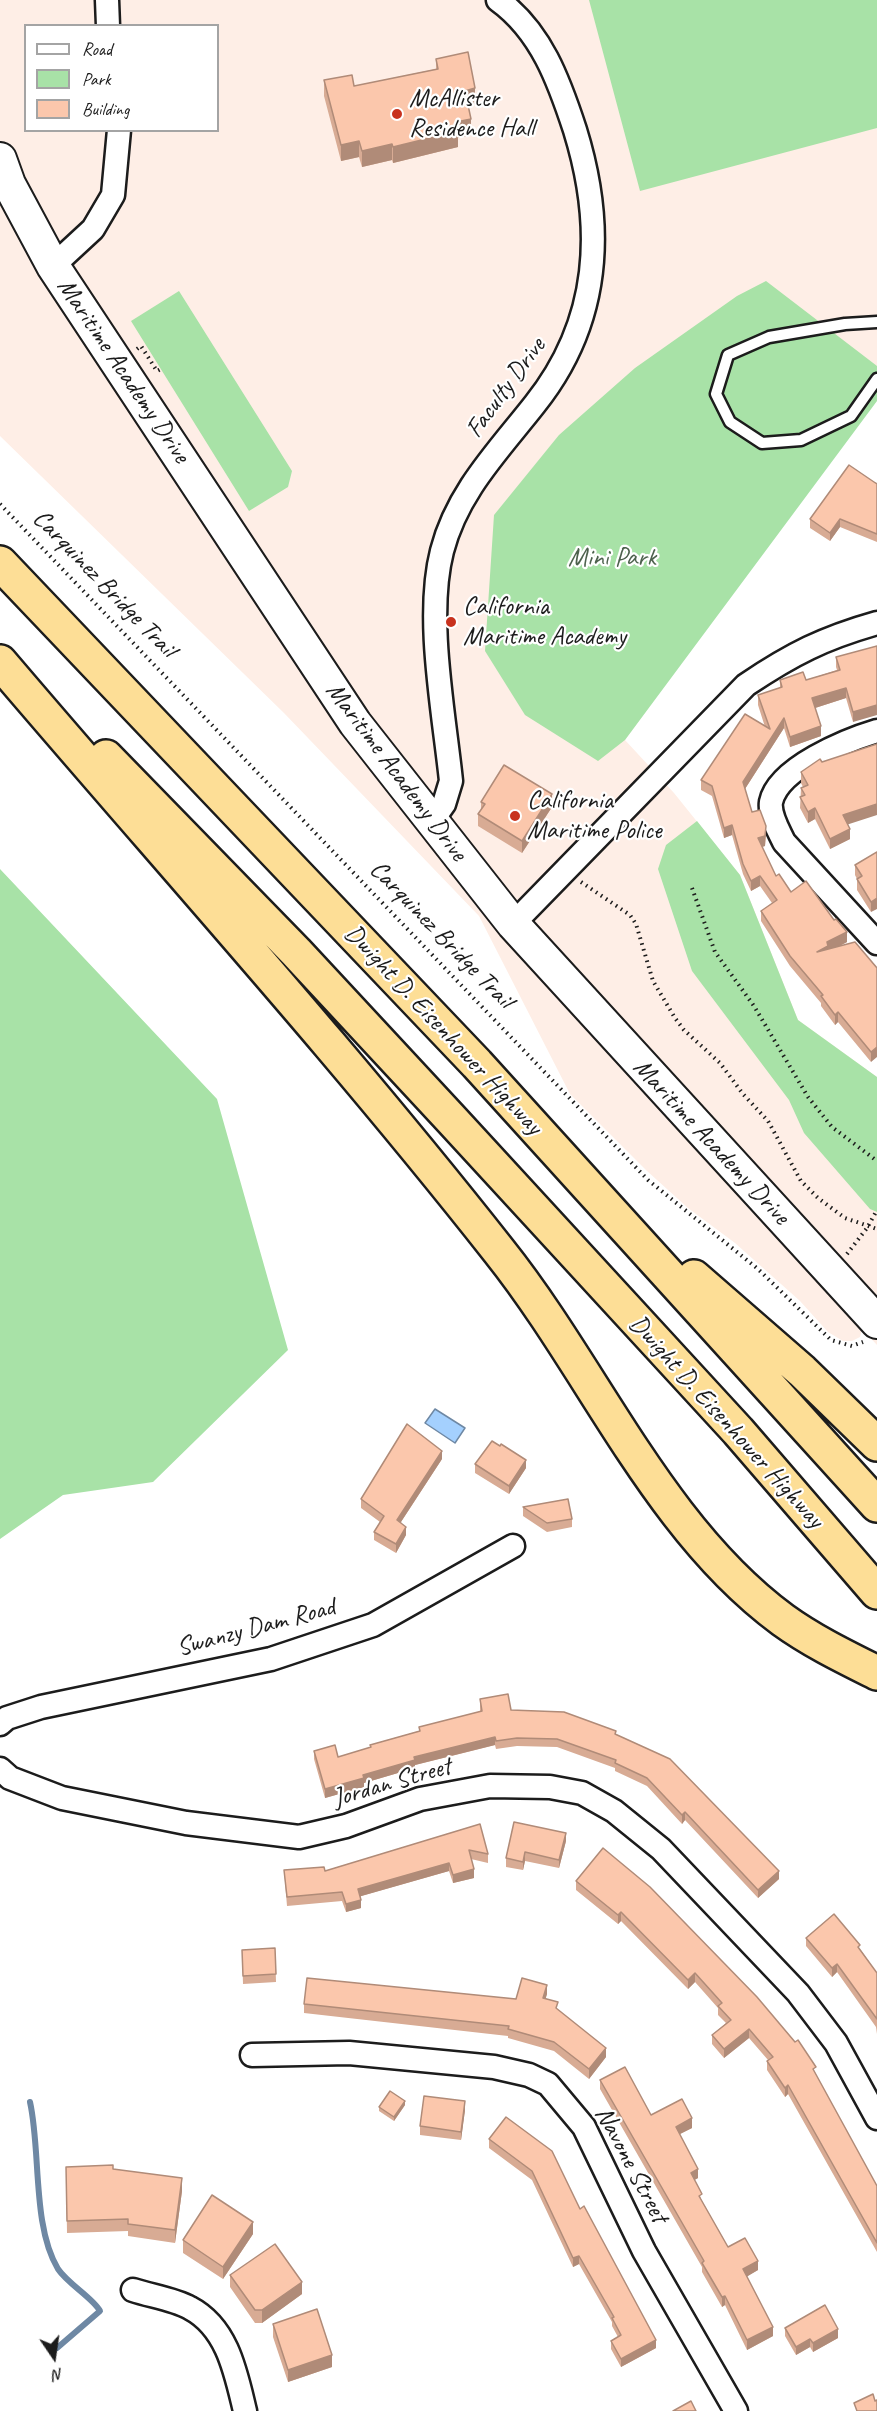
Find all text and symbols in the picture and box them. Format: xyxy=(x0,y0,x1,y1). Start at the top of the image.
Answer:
legend xyxy=(24,24,219,132)
text: Road xyxy=(82,38,112,60)
text: Park xyxy=(82,68,111,90)
place label: McAllister Residence Hall xyxy=(409,83,534,144)
text: Building xyxy=(82,98,129,120)
marker: McAllister Residence Hall xyxy=(390,107,404,121)
street label: Maritime Academy Drive xyxy=(50,273,196,469)
street label: Faculty Drive xyxy=(459,332,553,444)
street label: Carquinez Bridge Trail xyxy=(26,504,182,664)
park label: Mini Park xyxy=(568,542,656,574)
place label: California Maritime Academy xyxy=(463,591,626,652)
marker: California Maritime Academy xyxy=(444,615,458,629)
street label: Maritime Academy Drive xyxy=(319,676,473,868)
place label: California Maritime Police xyxy=(527,785,661,846)
marker: California Maritime Police xyxy=(508,809,522,823)
street label: Carquinez Bridge Trail xyxy=(363,855,519,1015)
street label: Dwight D. Eisenhower Highway xyxy=(337,918,549,1142)
street label: Maritime Academy Drive xyxy=(626,1052,796,1232)
street label: Dwight D. Eisenhower Highway xyxy=(622,1309,830,1535)
street label: Swanzy Dam Road xyxy=(173,1592,339,1664)
street label: Jordan Street xyxy=(329,1751,455,1815)
street label: Navone Street xyxy=(587,2101,675,2229)
north arrow xyxy=(24,2327,84,2387)
text: N xyxy=(51,2364,65,2385)

